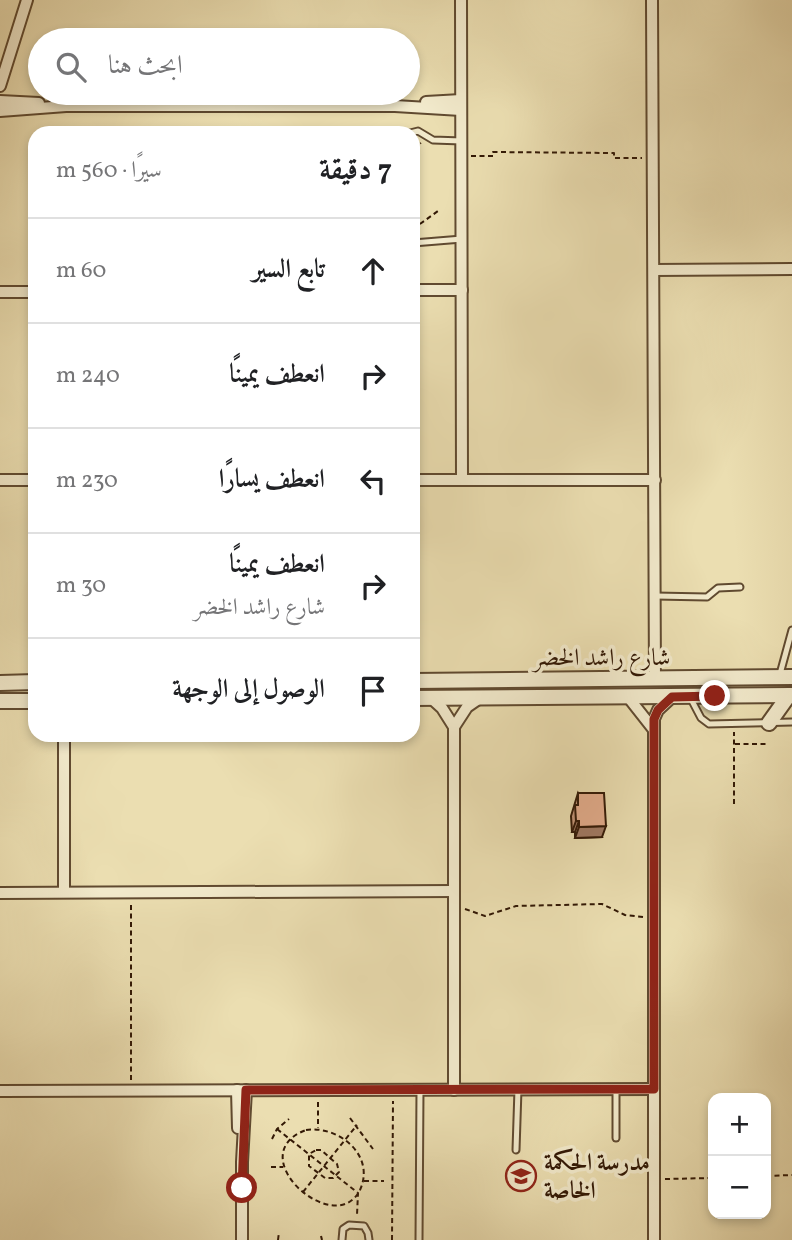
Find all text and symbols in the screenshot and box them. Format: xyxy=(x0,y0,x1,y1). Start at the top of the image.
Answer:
search box xyxy=(28,28,420,105)
icon: search xyxy=(52,48,90,86)
text: ابحث هنا xyxy=(108,48,183,84)
text: 7 دقيقة xyxy=(319,150,392,192)
text: سيرًا · 560 m xyxy=(56,155,162,187)
text: تابع السير xyxy=(252,252,325,288)
icon: ahead xyxy=(354,252,392,290)
text: 60 m xyxy=(56,255,106,287)
text: انعطف يمينًا xyxy=(229,357,325,393)
icon: right xyxy=(354,357,392,395)
text: 240 m xyxy=(56,360,120,392)
text: انعطف يسارًا xyxy=(219,462,325,498)
icon: left xyxy=(354,462,392,500)
text: 230 m xyxy=(56,465,118,497)
text: انعطف يمينًا xyxy=(229,547,325,583)
icon: right xyxy=(354,567,392,605)
text: 30 m xyxy=(56,570,106,602)
text: شارع راشد الخضر xyxy=(194,592,325,624)
street label: شارع راشد الخضر xyxy=(531,642,670,677)
text: الوصول إلى الوجهة xyxy=(172,672,325,708)
icon: arrive xyxy=(354,672,392,710)
route end xyxy=(699,680,730,711)
map controls xyxy=(708,1093,771,1219)
button: + xyxy=(708,1093,771,1156)
place label: مدرسة الحكمة الخاصة xyxy=(544,1147,650,1209)
button: − xyxy=(708,1156,771,1219)
school or university icon: مدرسة الحكمة الخاصة xyxy=(504,1159,538,1193)
route start xyxy=(226,1172,257,1203)

